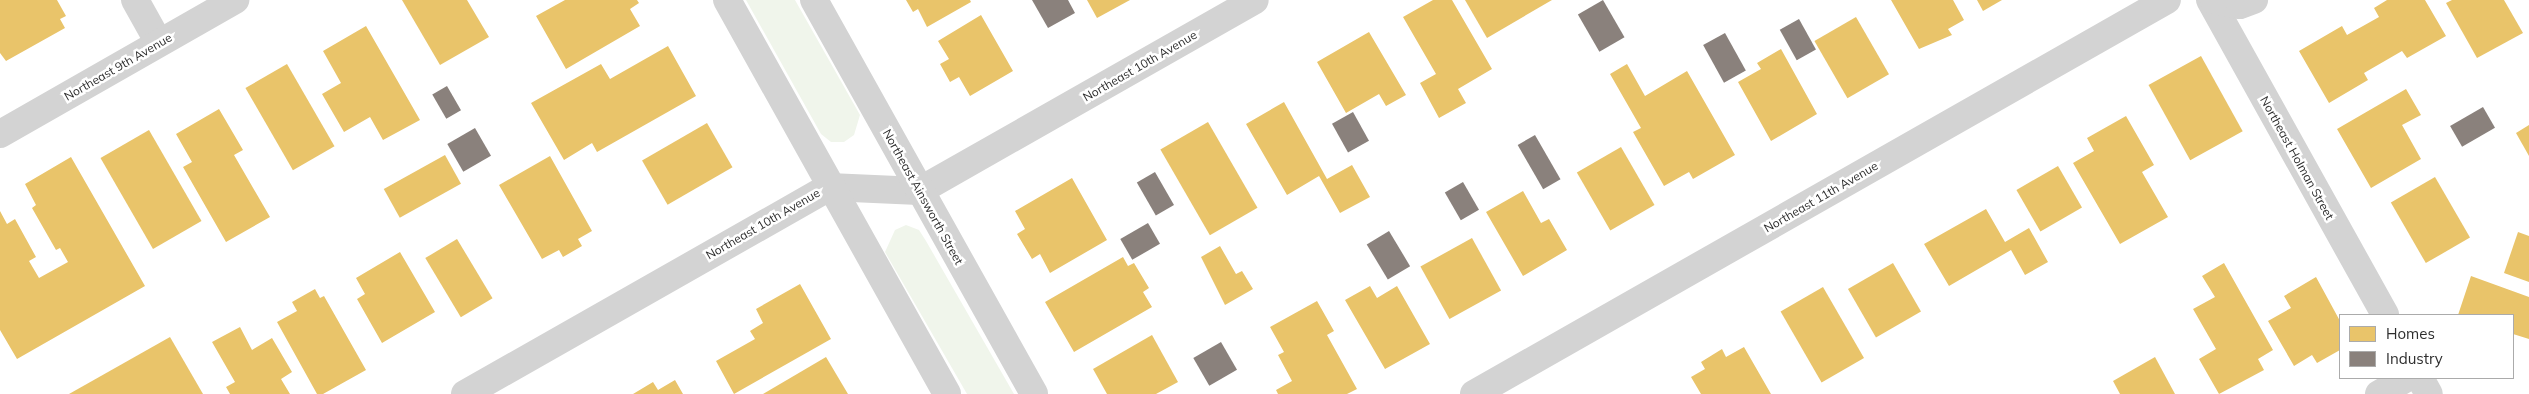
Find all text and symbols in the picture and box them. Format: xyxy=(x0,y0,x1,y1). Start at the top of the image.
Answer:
street label: Northeast 10th Avenue xyxy=(1080,27,1200,105)
street label: Northeast 9th Avenue xyxy=(62,30,174,104)
street label: Northeast Holman Street xyxy=(2257,94,2337,222)
street label: Northeast Ainsworth Street xyxy=(880,127,966,267)
street label: Northeast 11th Avenue xyxy=(1761,158,1881,236)
street label: Northeast 10th Avenue xyxy=(703,185,823,263)
legend xyxy=(2339,314,2514,379)
text: Homes xyxy=(2386,324,2435,343)
text: Industry xyxy=(2386,349,2443,368)

